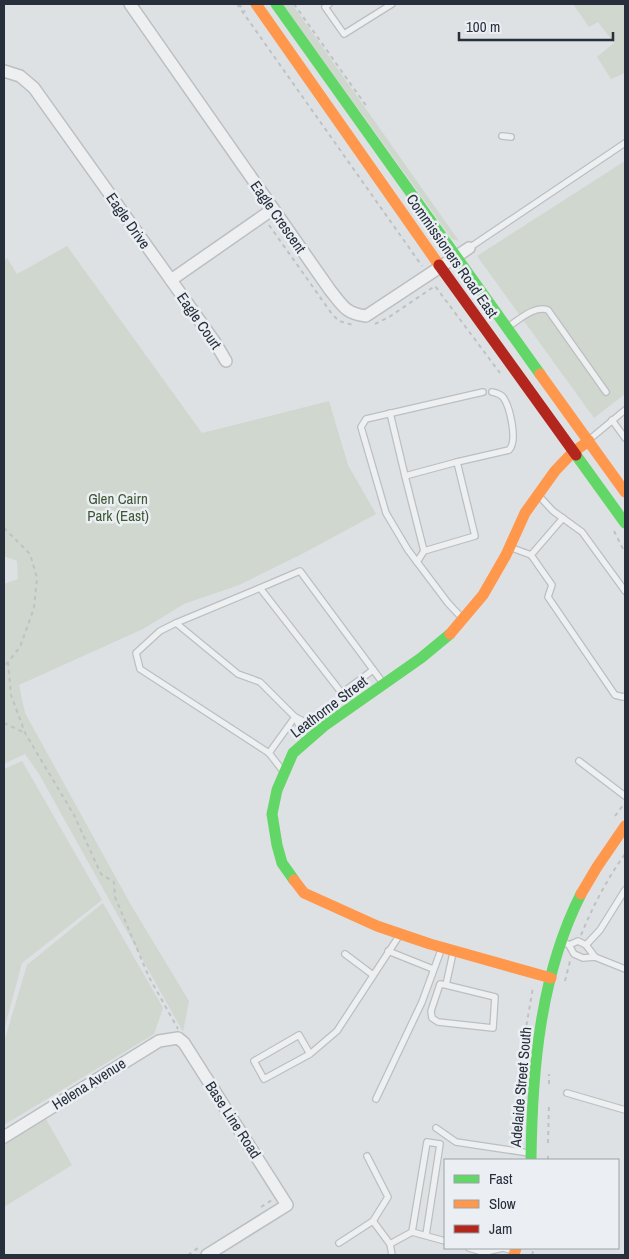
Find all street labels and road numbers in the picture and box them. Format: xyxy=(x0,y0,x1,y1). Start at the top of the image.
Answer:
street label: Eagle Crescent xyxy=(246,176,311,258)
street label: Eagle Drive xyxy=(101,188,156,253)
street label: Commissioners Road East xyxy=(402,189,503,322)
street label: Eagle Court xyxy=(172,288,227,354)
street label: Leathorne Street xyxy=(286,670,372,743)
street label: Adelaide Street South xyxy=(505,1026,536,1149)
street label: Helena Avenue xyxy=(48,1053,130,1115)
street label: Base Line Road xyxy=(201,1077,266,1162)

